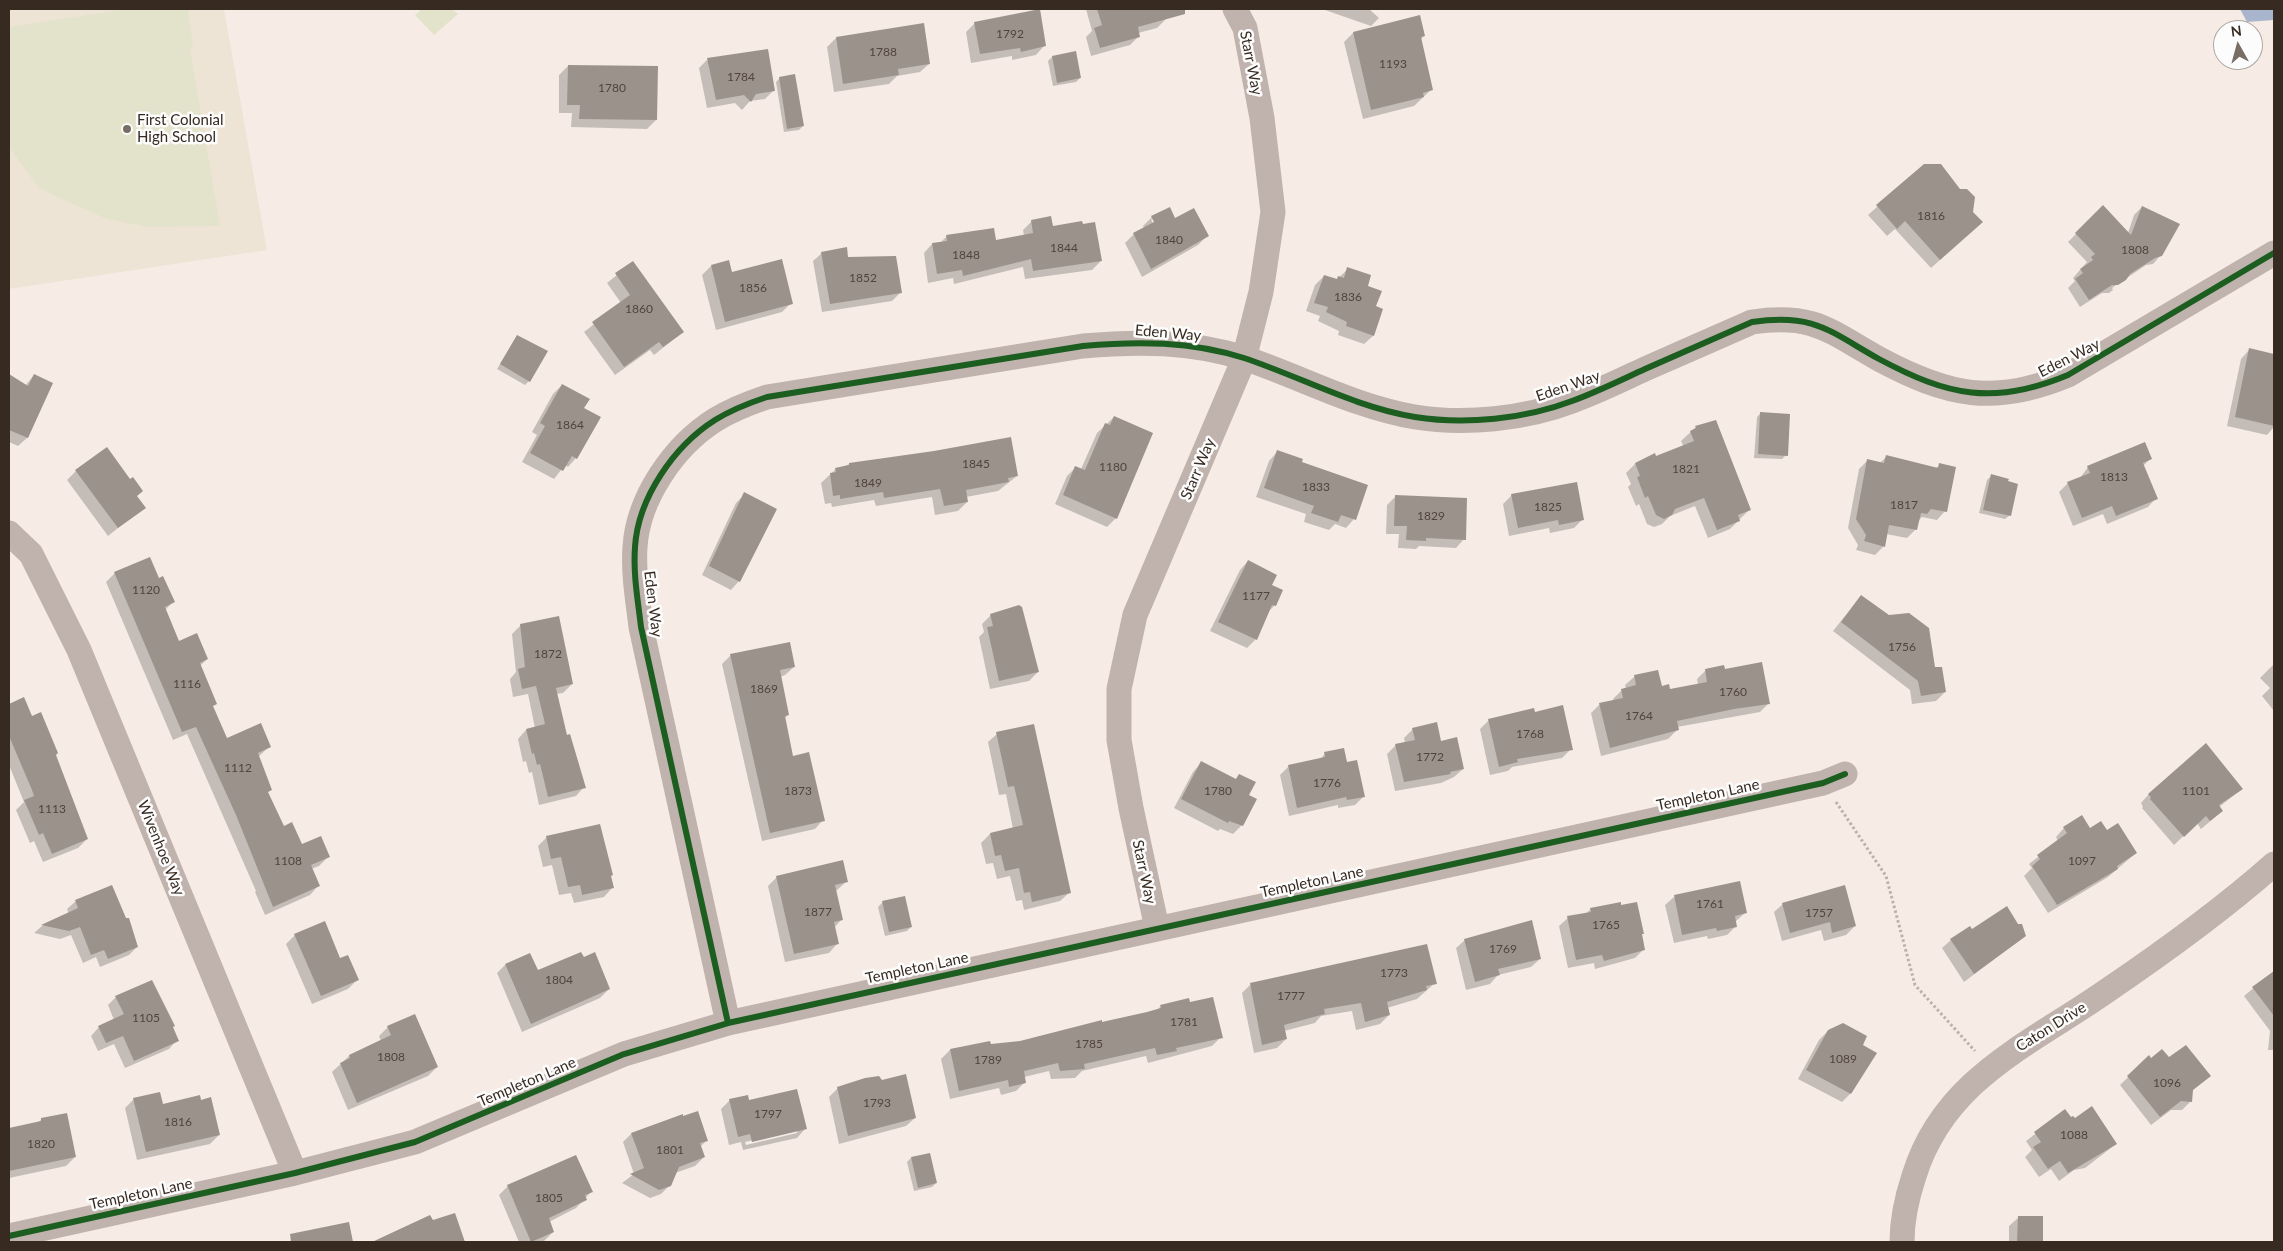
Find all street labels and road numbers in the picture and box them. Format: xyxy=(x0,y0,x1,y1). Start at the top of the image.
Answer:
street label: Starr Way xyxy=(1236,29,1266,97)
street label: Eden Way xyxy=(1134,321,1202,345)
street label: Eden Way xyxy=(2035,335,2103,381)
street label: Eden Way xyxy=(1534,367,1602,405)
street label: Starr Way xyxy=(1177,436,1219,502)
street label: Eden Way xyxy=(640,570,666,638)
street label: Templeton Lane xyxy=(1655,775,1761,815)
street label: Wivenhoe Way xyxy=(134,798,188,898)
street label: Starr Way xyxy=(1128,838,1160,906)
street label: Templeton Lane xyxy=(1259,862,1365,902)
street label: Templeton Lane xyxy=(864,948,970,988)
street label: Caton Drive xyxy=(2013,998,2089,1056)
street label: Templeton Lane xyxy=(475,1053,579,1111)
street label: Templeton Lane xyxy=(88,1174,194,1214)

